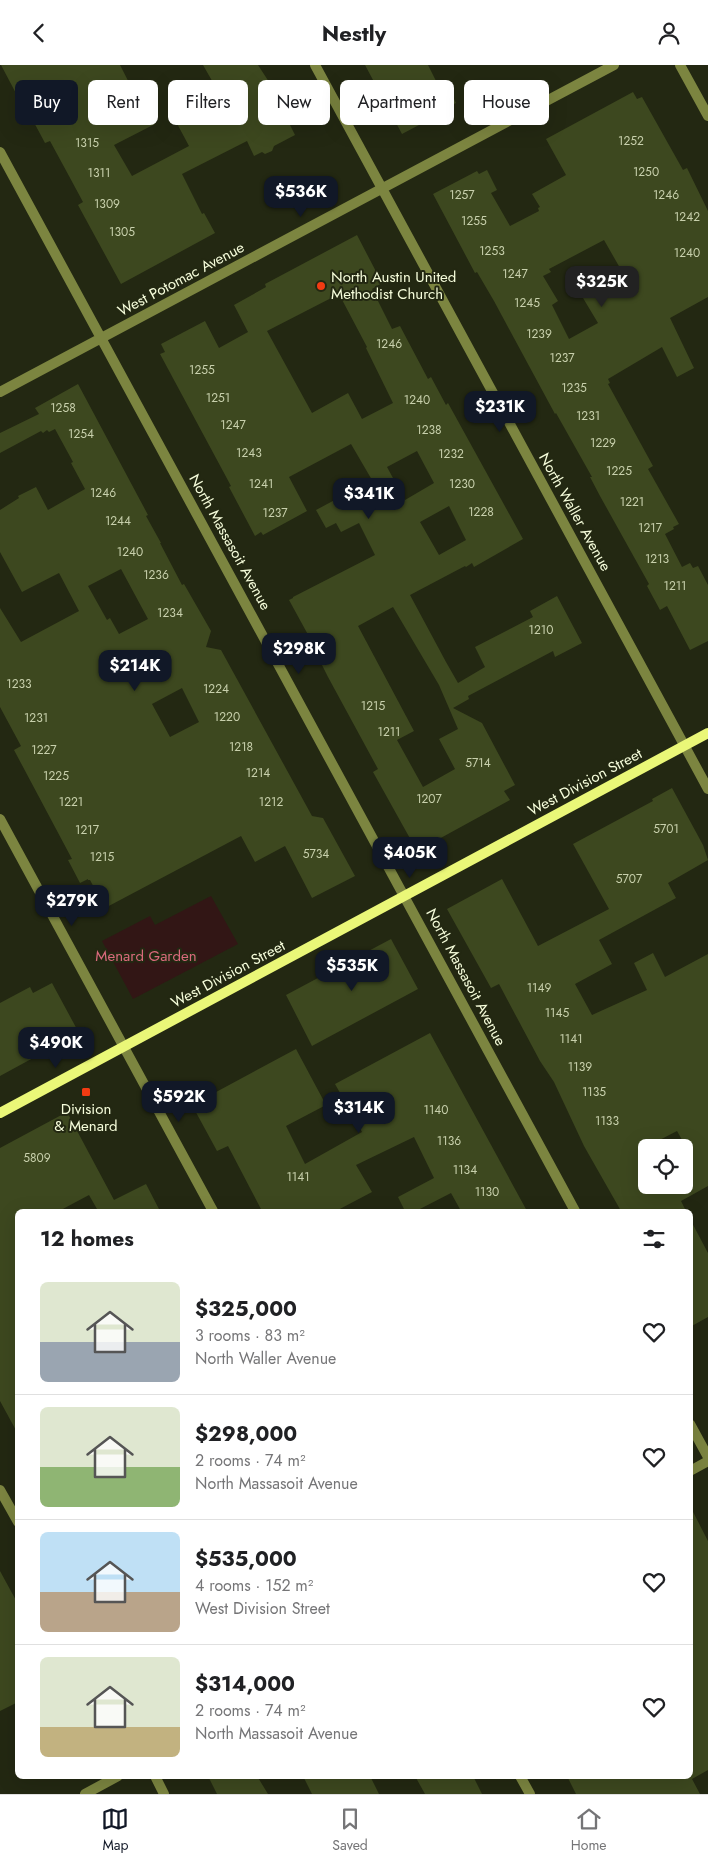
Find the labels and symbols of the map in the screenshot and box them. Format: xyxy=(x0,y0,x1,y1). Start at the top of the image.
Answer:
house number: 1252 xyxy=(618,132,644,150)
house number: 1315 xyxy=(75,134,99,152)
house number: 1250 xyxy=(633,163,659,181)
house number: 1311 xyxy=(88,164,110,182)
pin: $536K xyxy=(266,175,336,218)
house number: 1257 xyxy=(449,186,475,204)
house number: 1246 xyxy=(653,186,679,204)
house number: 1309 xyxy=(94,195,120,213)
house number: 1242 xyxy=(674,208,700,226)
house number: 1255 xyxy=(461,212,487,230)
house number: 1305 xyxy=(109,223,135,241)
street label: West Potomac Avenue xyxy=(114,236,248,322)
house number: 1253 xyxy=(479,242,505,260)
house number: 1240 xyxy=(674,244,700,262)
house number: 1247 xyxy=(502,265,528,283)
pin: $325K xyxy=(567,265,637,308)
place label: North Austin United Methodist Church xyxy=(331,266,456,305)
marker: North Austin United Methodist Church xyxy=(315,280,327,292)
house number: 1245 xyxy=(514,294,540,312)
house number: 1239 xyxy=(526,325,552,343)
house number: 1246 xyxy=(376,335,402,353)
house number: 1237 xyxy=(550,349,575,367)
house number: 1255 xyxy=(189,361,215,379)
house number: 1235 xyxy=(561,379,587,397)
house number: 1251 xyxy=(206,389,230,407)
house number: 1240 xyxy=(404,391,430,409)
pin: $231K xyxy=(465,391,535,433)
house number: 1258 xyxy=(50,399,76,417)
house number: 1231 xyxy=(576,407,600,425)
house number: 1247 xyxy=(220,416,246,434)
house number: 1238 xyxy=(416,421,442,439)
house number: 1254 xyxy=(68,425,94,443)
house number: 1229 xyxy=(590,434,616,452)
house number: 1243 xyxy=(236,444,262,462)
house number: 1232 xyxy=(438,445,464,463)
street label: North Waller Avenue xyxy=(533,449,617,576)
house number: 1225 xyxy=(606,462,632,480)
street label: North Massasoit Avenue xyxy=(183,470,277,614)
house number: 1241 xyxy=(249,475,273,493)
house number: 1230 xyxy=(449,475,475,493)
pin: $341K xyxy=(334,477,404,520)
house number: 1246 xyxy=(90,484,116,502)
house number: 1221 xyxy=(620,493,644,511)
house number: 1228 xyxy=(468,503,494,521)
house number: 1237 xyxy=(263,504,288,522)
house number: 1244 xyxy=(105,512,131,530)
house number: 1217 xyxy=(638,519,663,537)
house number: 1240 xyxy=(117,543,143,561)
house number: 1213 xyxy=(645,550,670,568)
house number: 1236 xyxy=(143,566,169,584)
house number: 1211 xyxy=(663,577,687,595)
house number: 1234 xyxy=(157,604,183,622)
house number: 1210 xyxy=(529,621,553,639)
pin: $298K xyxy=(264,633,334,675)
pin: $214K xyxy=(100,649,170,692)
house number: 1233 xyxy=(6,675,32,693)
house number: 1224 xyxy=(203,680,229,698)
house number: 1215 xyxy=(361,697,385,715)
house number: 1220 xyxy=(214,708,240,726)
house number: 1231 xyxy=(24,709,48,727)
house number: 1211 xyxy=(377,723,401,741)
house number: 1218 xyxy=(229,738,253,756)
house number: 1227 xyxy=(31,741,57,759)
street label: West Division Street xyxy=(524,742,646,821)
house number: 5714 xyxy=(465,754,491,772)
house number: 1214 xyxy=(246,764,270,782)
house number: 1225 xyxy=(43,767,69,785)
house number: 1207 xyxy=(416,790,443,808)
house number: 1221 xyxy=(59,793,83,811)
house number: 1212 xyxy=(259,793,283,811)
house number: 5701 xyxy=(653,820,679,838)
house number: 1217 xyxy=(75,821,100,839)
pin: $405K xyxy=(375,837,445,879)
house number: 5734 xyxy=(303,845,329,863)
house number: 1215 xyxy=(90,848,114,866)
house number: 5707 xyxy=(616,870,643,888)
pin: $279K xyxy=(37,885,107,927)
street label: North Massasoit Avenue xyxy=(420,904,512,1050)
street label: West Division Street xyxy=(167,934,289,1013)
park label: Menard Garden xyxy=(95,945,197,967)
pin: $535K xyxy=(317,949,387,992)
house number: 1149 xyxy=(527,979,551,997)
house number: 1145 xyxy=(545,1004,570,1022)
pin: $490K xyxy=(21,1027,91,1069)
house number: 1141 xyxy=(559,1030,583,1048)
house number: 1139 xyxy=(568,1058,592,1076)
pin: $592K xyxy=(144,1081,214,1123)
house number: 1135 xyxy=(582,1083,606,1101)
marker: Division & Menard xyxy=(80,1086,92,1098)
pin: $314K xyxy=(324,1091,394,1134)
place label: Division & Menard xyxy=(54,1098,118,1137)
house number: 1140 xyxy=(424,1101,449,1119)
house number: 1133 xyxy=(595,1112,619,1130)
house number: 1136 xyxy=(437,1132,461,1150)
house number: 5809 xyxy=(23,1149,51,1167)
house number: 1134 xyxy=(453,1161,477,1179)
house number: 1141 xyxy=(286,1168,310,1186)
house number: 1130 xyxy=(475,1183,499,1201)

